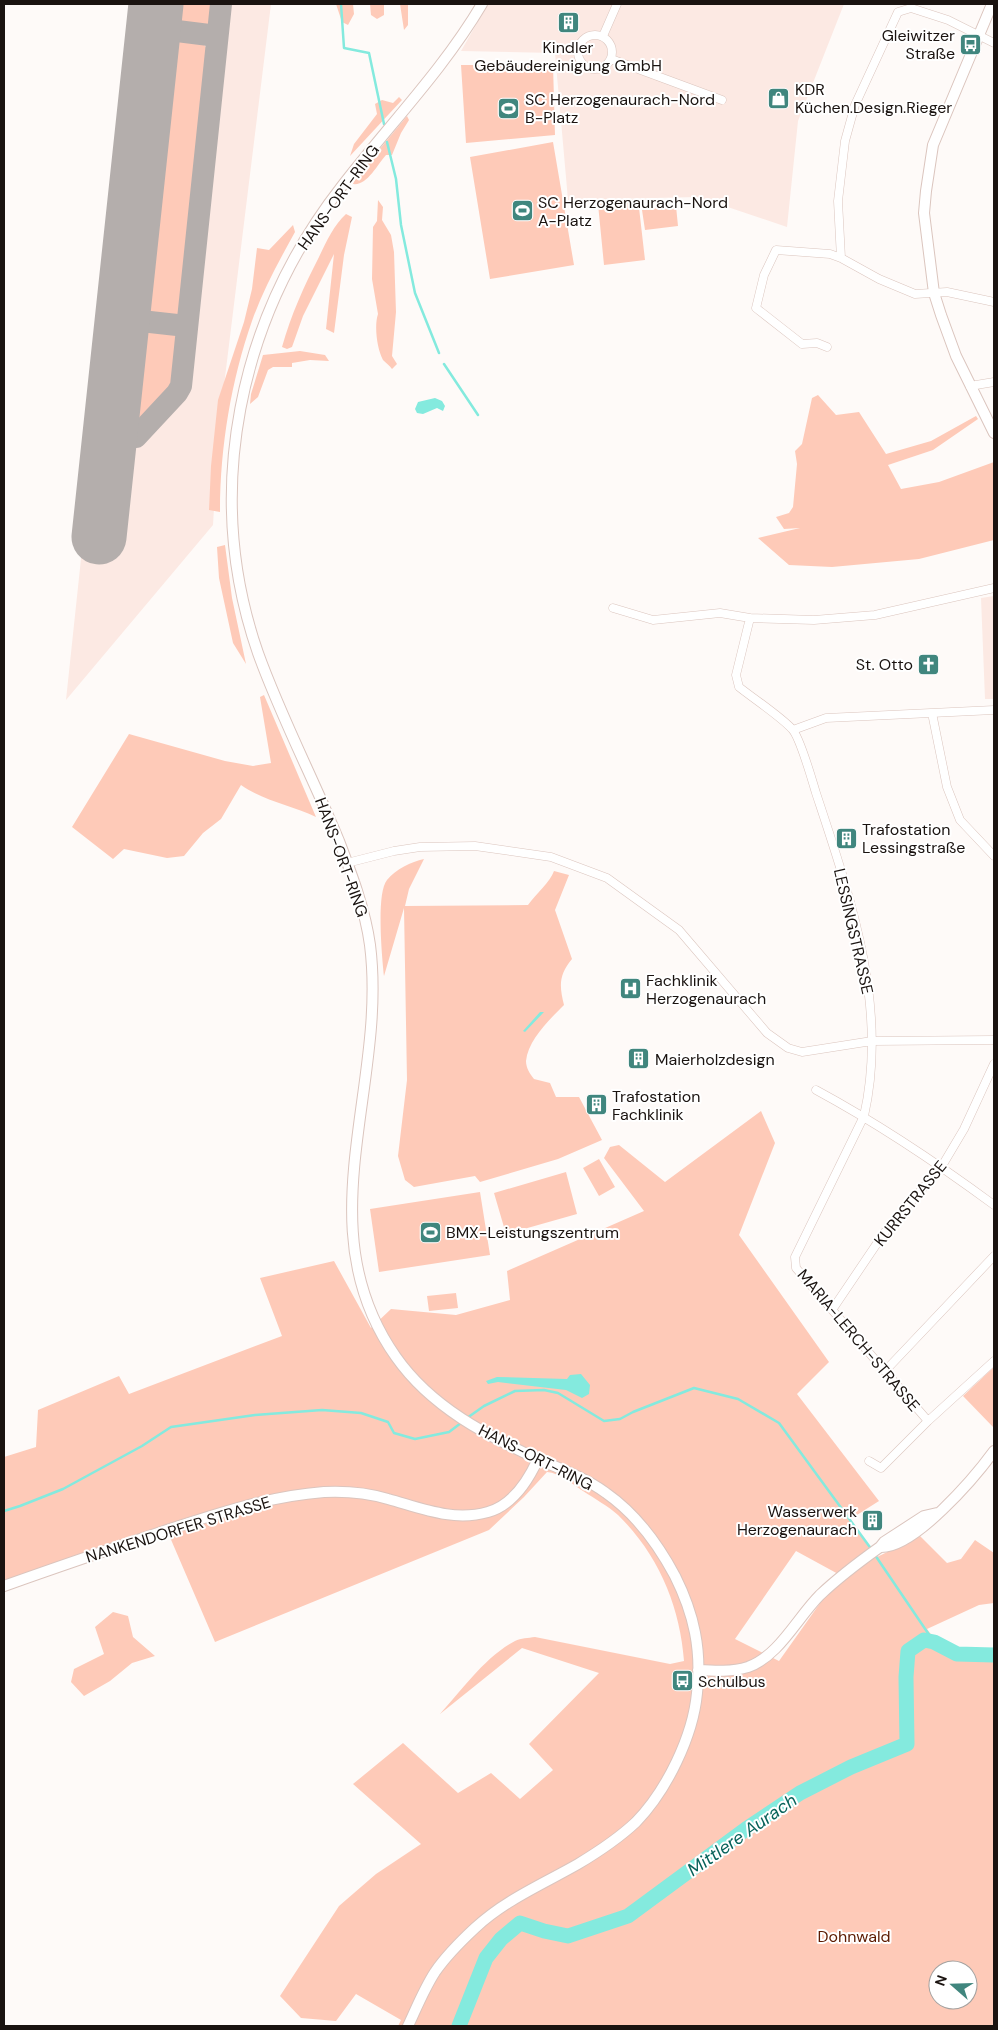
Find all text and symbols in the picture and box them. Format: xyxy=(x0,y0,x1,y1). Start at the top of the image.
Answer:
building icon: Kindler Gebäudereinigung GmbH xyxy=(556,11,580,35)
place label: Gleiwitzer Straße xyxy=(882,25,955,64)
bus stop icon: Gleiwitzer Straße xyxy=(959,32,983,56)
place label: Kindler Gebäudereinigung GmbH xyxy=(474,37,662,76)
place label: KDR Küchen.Design.Rieger xyxy=(795,79,952,118)
shop icon: KDR Küchen.Design.Rieger xyxy=(767,86,791,110)
place label: SC Herzogenaurach-Nord B-Platz xyxy=(525,89,715,128)
sports icon: SC Herzogenaurach-Nord B-Platz xyxy=(497,96,521,120)
street label: HANS-ORT-RING xyxy=(293,140,384,254)
place label: SC Herzogenaurach-Nord A-Platz xyxy=(538,192,728,231)
sports icon: SC Herzogenaurach-Nord A-Platz xyxy=(510,199,534,223)
church icon: St. Otto xyxy=(917,652,941,676)
place label: St. Otto xyxy=(856,654,913,675)
street label: HANS-ORT-RING xyxy=(310,795,373,920)
place label: Trafostation Lessingstraße xyxy=(862,819,965,858)
building icon: Trafostation Lessingstraße xyxy=(834,826,858,850)
street label: LESSINGSTRASSE xyxy=(829,866,878,996)
place label: Fachklinik Herzogenaurach xyxy=(646,970,766,1009)
hospital icon: Fachklinik Herzogenaurach xyxy=(618,977,642,1001)
building icon: Maierholzdesign xyxy=(627,1047,651,1071)
place label: Maierholzdesign xyxy=(655,1049,775,1070)
place label: Trafostation Fachklinik xyxy=(612,1086,701,1125)
building icon: Trafostation Fachklinik xyxy=(584,1093,608,1117)
street label: KURRSTRASSE xyxy=(869,1156,951,1251)
sports icon: BMX-Leistungszentrum xyxy=(418,1220,442,1244)
place label: BMX-Leistungszentrum xyxy=(446,1222,619,1243)
street label: MARIA-LERCH-STRASSE xyxy=(793,1265,924,1416)
street label: HANS-ORT-RING xyxy=(475,1420,597,1495)
street label: NANKENDORFER STRASSE xyxy=(83,1491,273,1568)
place label: Wasserwerk Herzogenaurach xyxy=(737,1501,857,1540)
building icon: Wasserwerk Herzogenaurach xyxy=(861,1508,885,1532)
bus stop icon: Schulbus xyxy=(670,1669,694,1693)
place label: Schulbus xyxy=(698,1671,766,1692)
water label: Mittlere Aurach xyxy=(682,1788,802,1882)
park label: Dohnwald xyxy=(817,1926,891,1947)
north arrow xyxy=(928,1960,978,2010)
text: N xyxy=(931,1973,951,1988)

